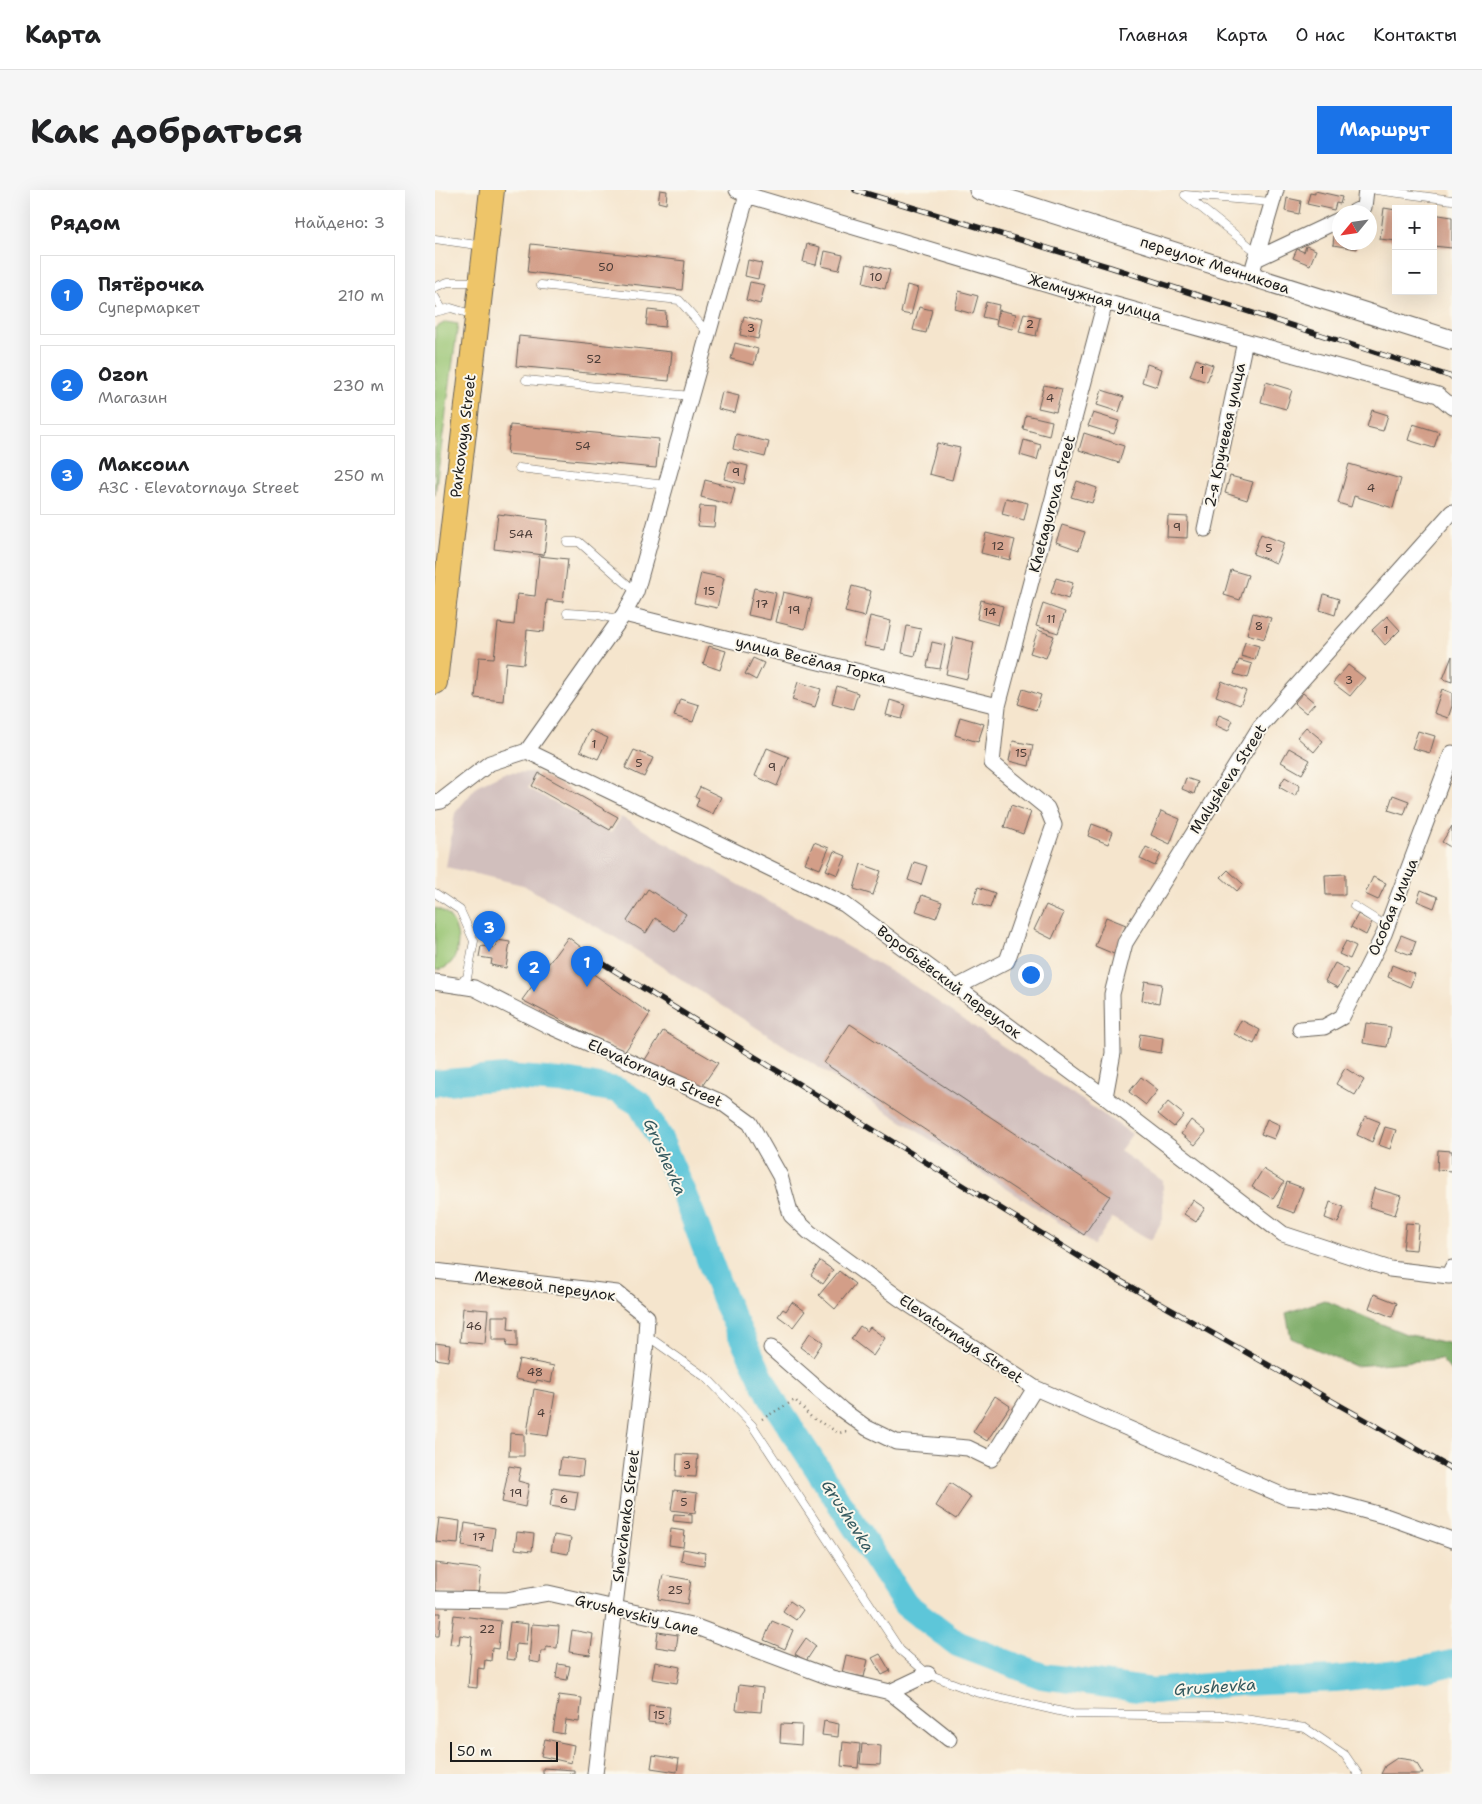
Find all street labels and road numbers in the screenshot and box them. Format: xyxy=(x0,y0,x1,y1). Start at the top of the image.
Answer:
street label: переулок Мечникова xyxy=(1138,231,1293,299)
street label: Жемчужная улица xyxy=(1026,269,1165,327)
street label: 2-я Кручевая улица xyxy=(1200,360,1250,509)
street label: Parkovaya Street xyxy=(446,373,480,499)
street label: Khetagurova Street xyxy=(1024,433,1080,575)
street label: улица Весёлая Горка xyxy=(734,632,889,689)
street label: Malysheva Street xyxy=(1185,720,1271,838)
street label: Особая улица xyxy=(1363,855,1423,959)
street label: Воробьёвский переулок xyxy=(873,921,1025,1043)
street label: Elevatornaya Street xyxy=(584,1034,726,1112)
street label: Межевой переулок xyxy=(473,1266,617,1306)
street label: Elevatornaya Street xyxy=(895,1290,1027,1388)
street label: Shevchenko Street xyxy=(608,1448,644,1584)
street label: Grushevskiy Lane xyxy=(573,1590,701,1640)

